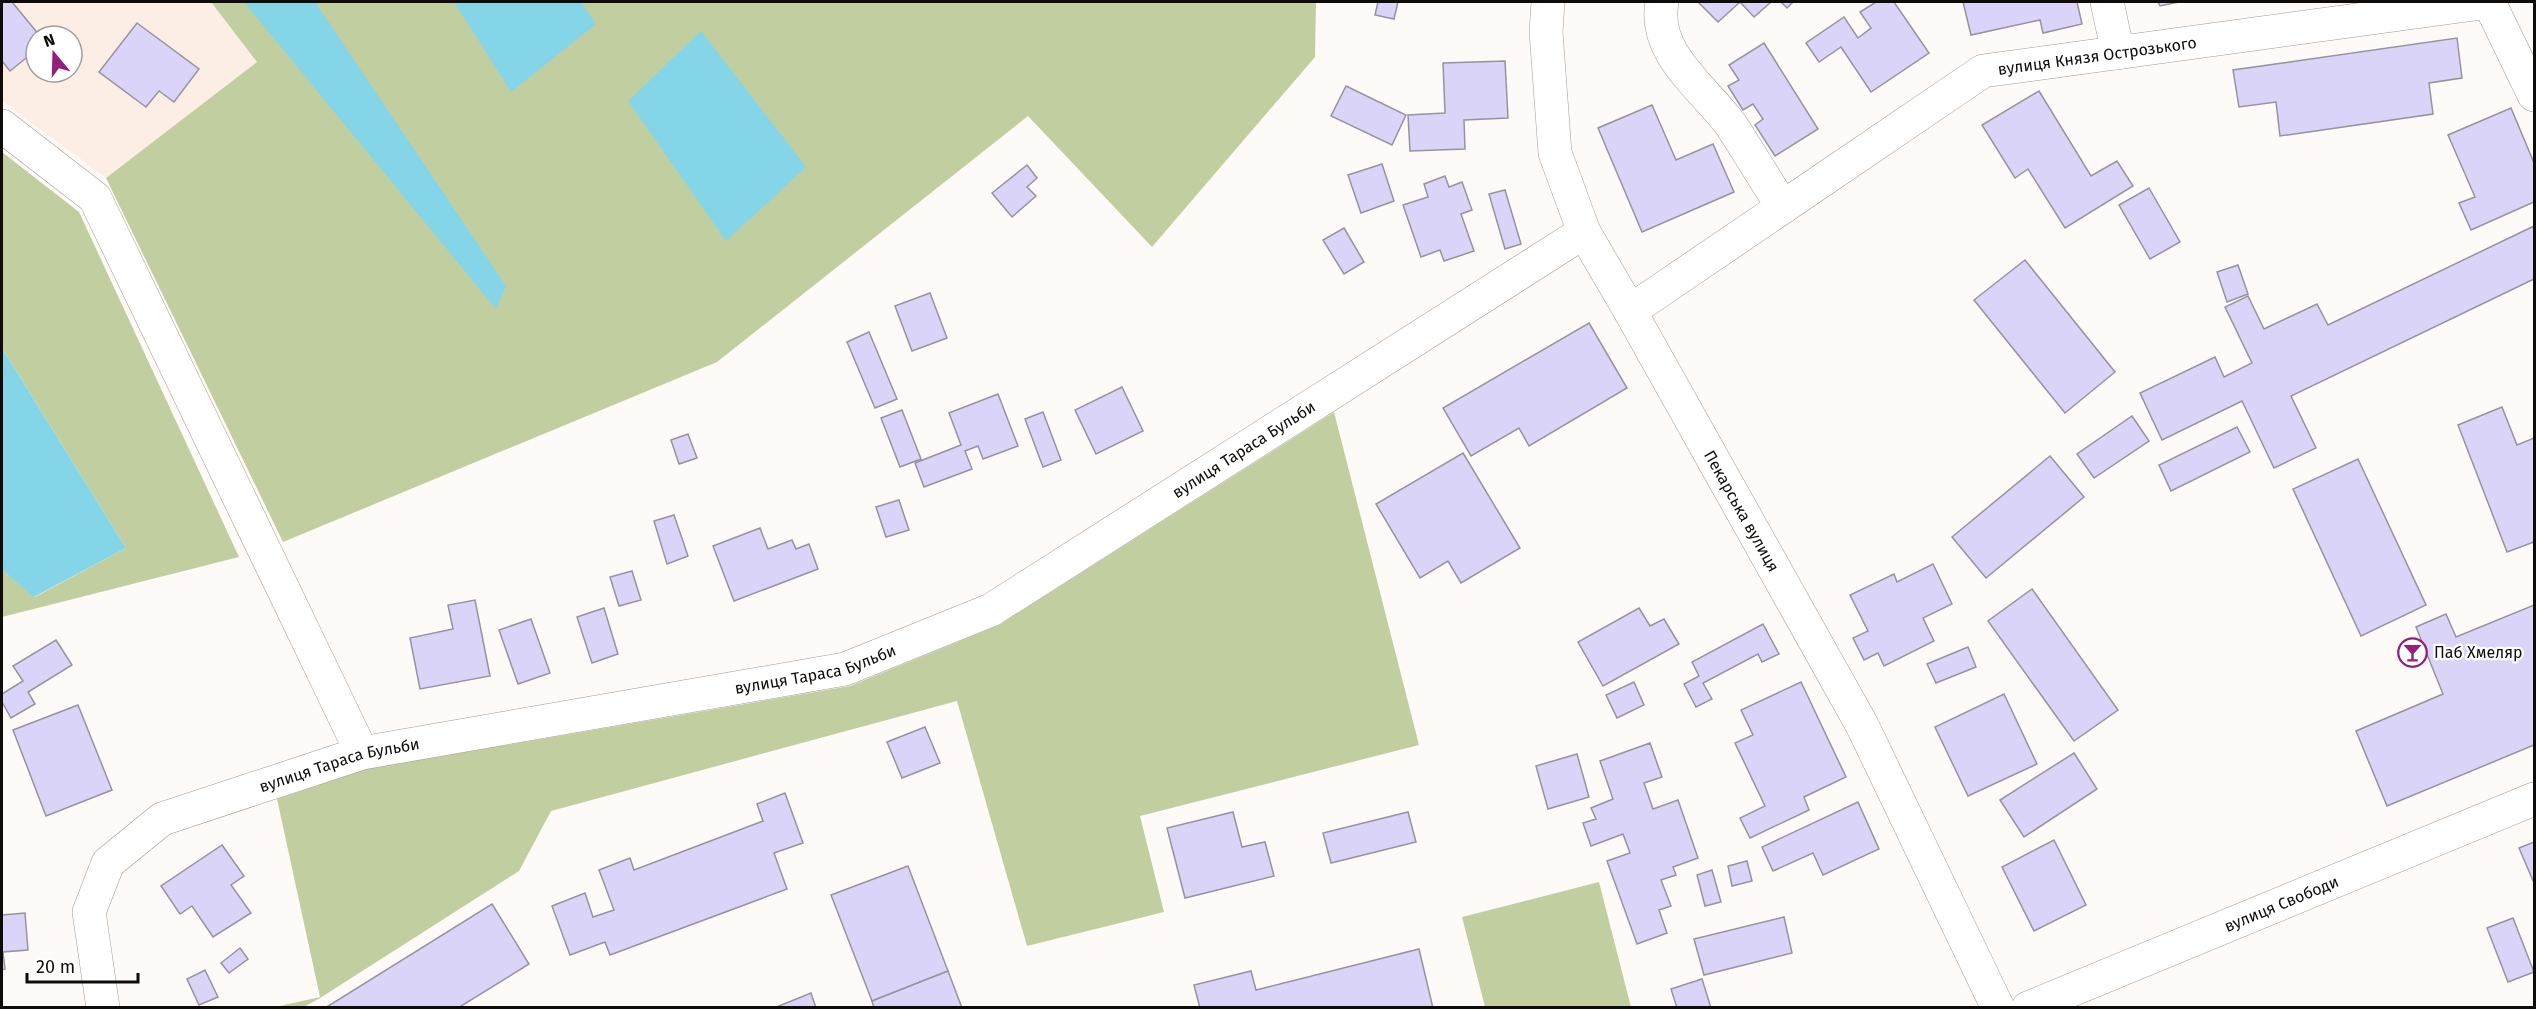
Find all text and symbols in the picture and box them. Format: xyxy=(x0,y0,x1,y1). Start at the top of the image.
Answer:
north arrow xyxy=(24,24,84,84)
text: N xyxy=(41,30,57,51)
street label: вулиця Князя Острозького xyxy=(1996,33,2198,79)
street label: вулиця Тараса Бульби xyxy=(1169,397,1319,502)
street label: Пекарська вулиця xyxy=(1700,447,1783,575)
bar icon: Паб Хмеляр xyxy=(2397,636,2429,668)
street label: вулиця Тараса Бульби xyxy=(733,640,899,698)
place label: Паб Хмеляр xyxy=(2434,643,2522,662)
street label: вулиця Тараса Бульби xyxy=(257,734,421,796)
street label: вулиця Свободи xyxy=(2221,872,2341,936)
scale bar xyxy=(27,946,138,984)
text: 20 m xyxy=(36,956,75,978)

